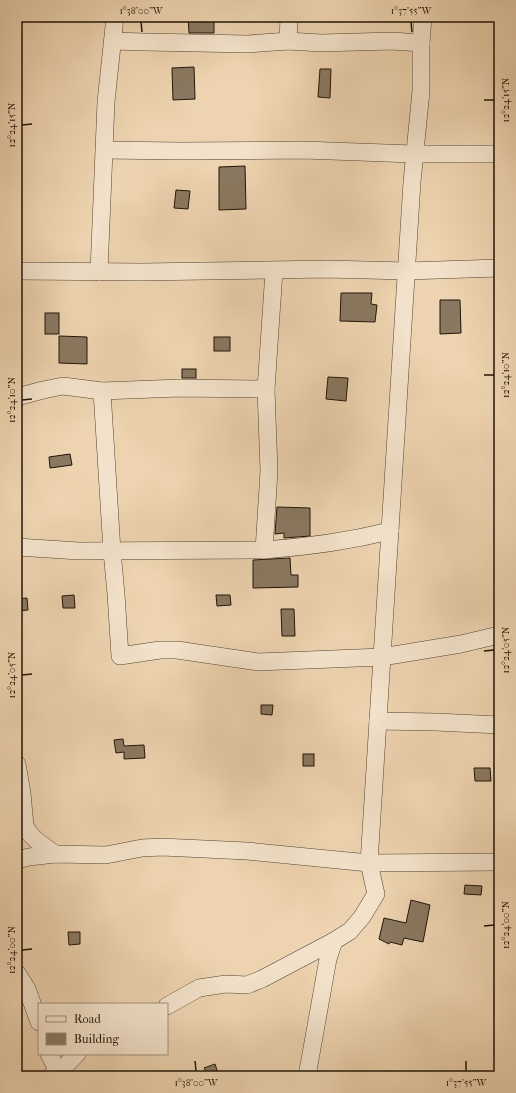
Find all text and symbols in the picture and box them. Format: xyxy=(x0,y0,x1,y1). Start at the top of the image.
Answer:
text: 1°38'00"W xyxy=(119,5,164,17)
text: 1°37'55"W xyxy=(391,5,432,17)
text: 12°24'15"N xyxy=(500,77,512,122)
text: 12°24'15"N xyxy=(6,102,18,147)
text: 12°24'10"N xyxy=(500,352,512,398)
text: 12°24'10"N xyxy=(6,377,18,423)
text: 12°24'05"N xyxy=(500,626,512,673)
text: 12°24'05"N xyxy=(6,651,18,698)
text: 12°24'00"N xyxy=(500,901,512,949)
text: 12°24'00"N xyxy=(6,926,18,974)
legend xyxy=(38,1003,168,1055)
text: Road xyxy=(74,1012,101,1026)
text: Building xyxy=(74,1032,119,1046)
text: 1°38'00"W xyxy=(174,1077,219,1089)
text: 1°37'55"W xyxy=(446,1077,487,1089)

